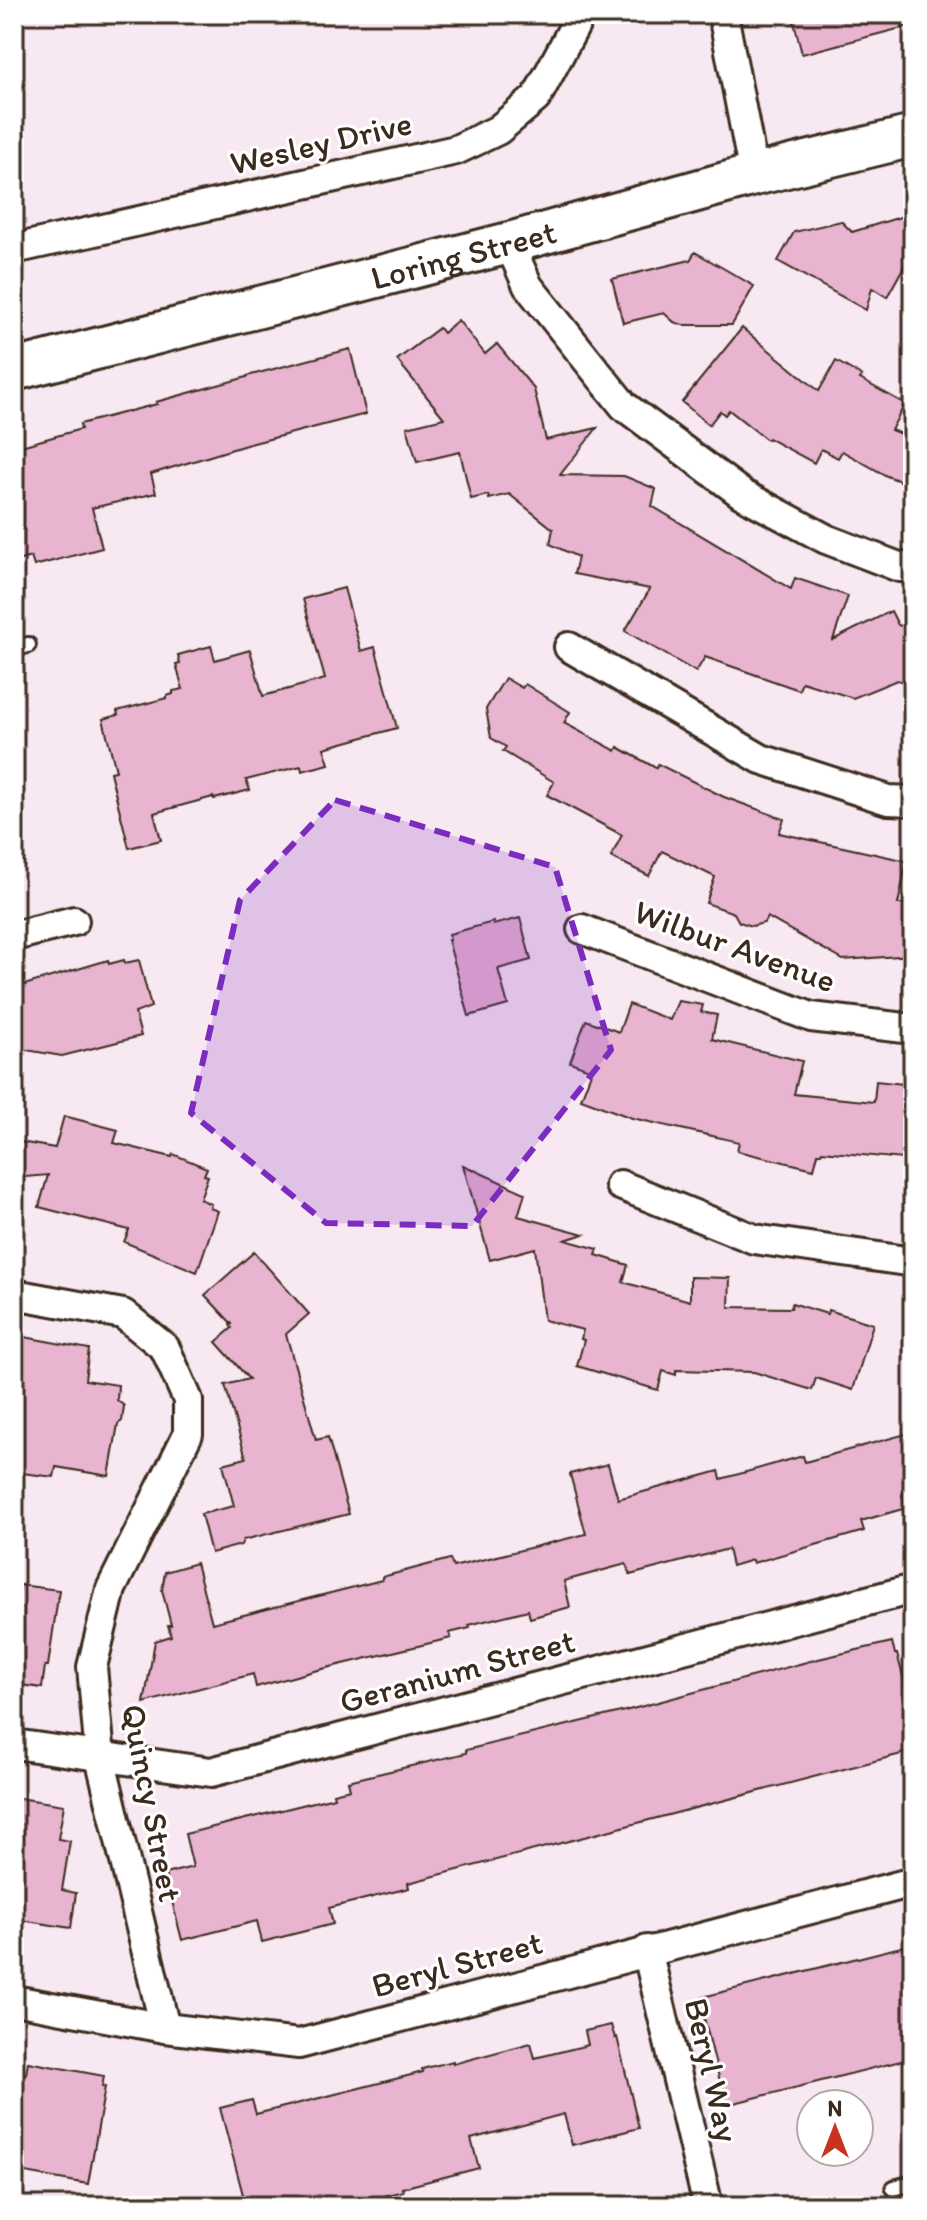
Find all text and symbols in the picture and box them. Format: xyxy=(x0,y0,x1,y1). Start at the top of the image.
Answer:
street label: Wesley Drive xyxy=(226,102,416,184)
street label: Loring Street xyxy=(366,210,561,298)
street label: Wilbur Avenue xyxy=(629,891,841,1001)
street label: Geranium Street xyxy=(335,1620,579,1722)
street label: Quincy Street xyxy=(113,1701,191,1905)
street label: Beryl Street xyxy=(367,1922,547,2006)
street label: Beryl Way xyxy=(676,1994,748,2146)
north arrow xyxy=(795,2088,875,2168)
text: N xyxy=(828,2095,842,2122)

